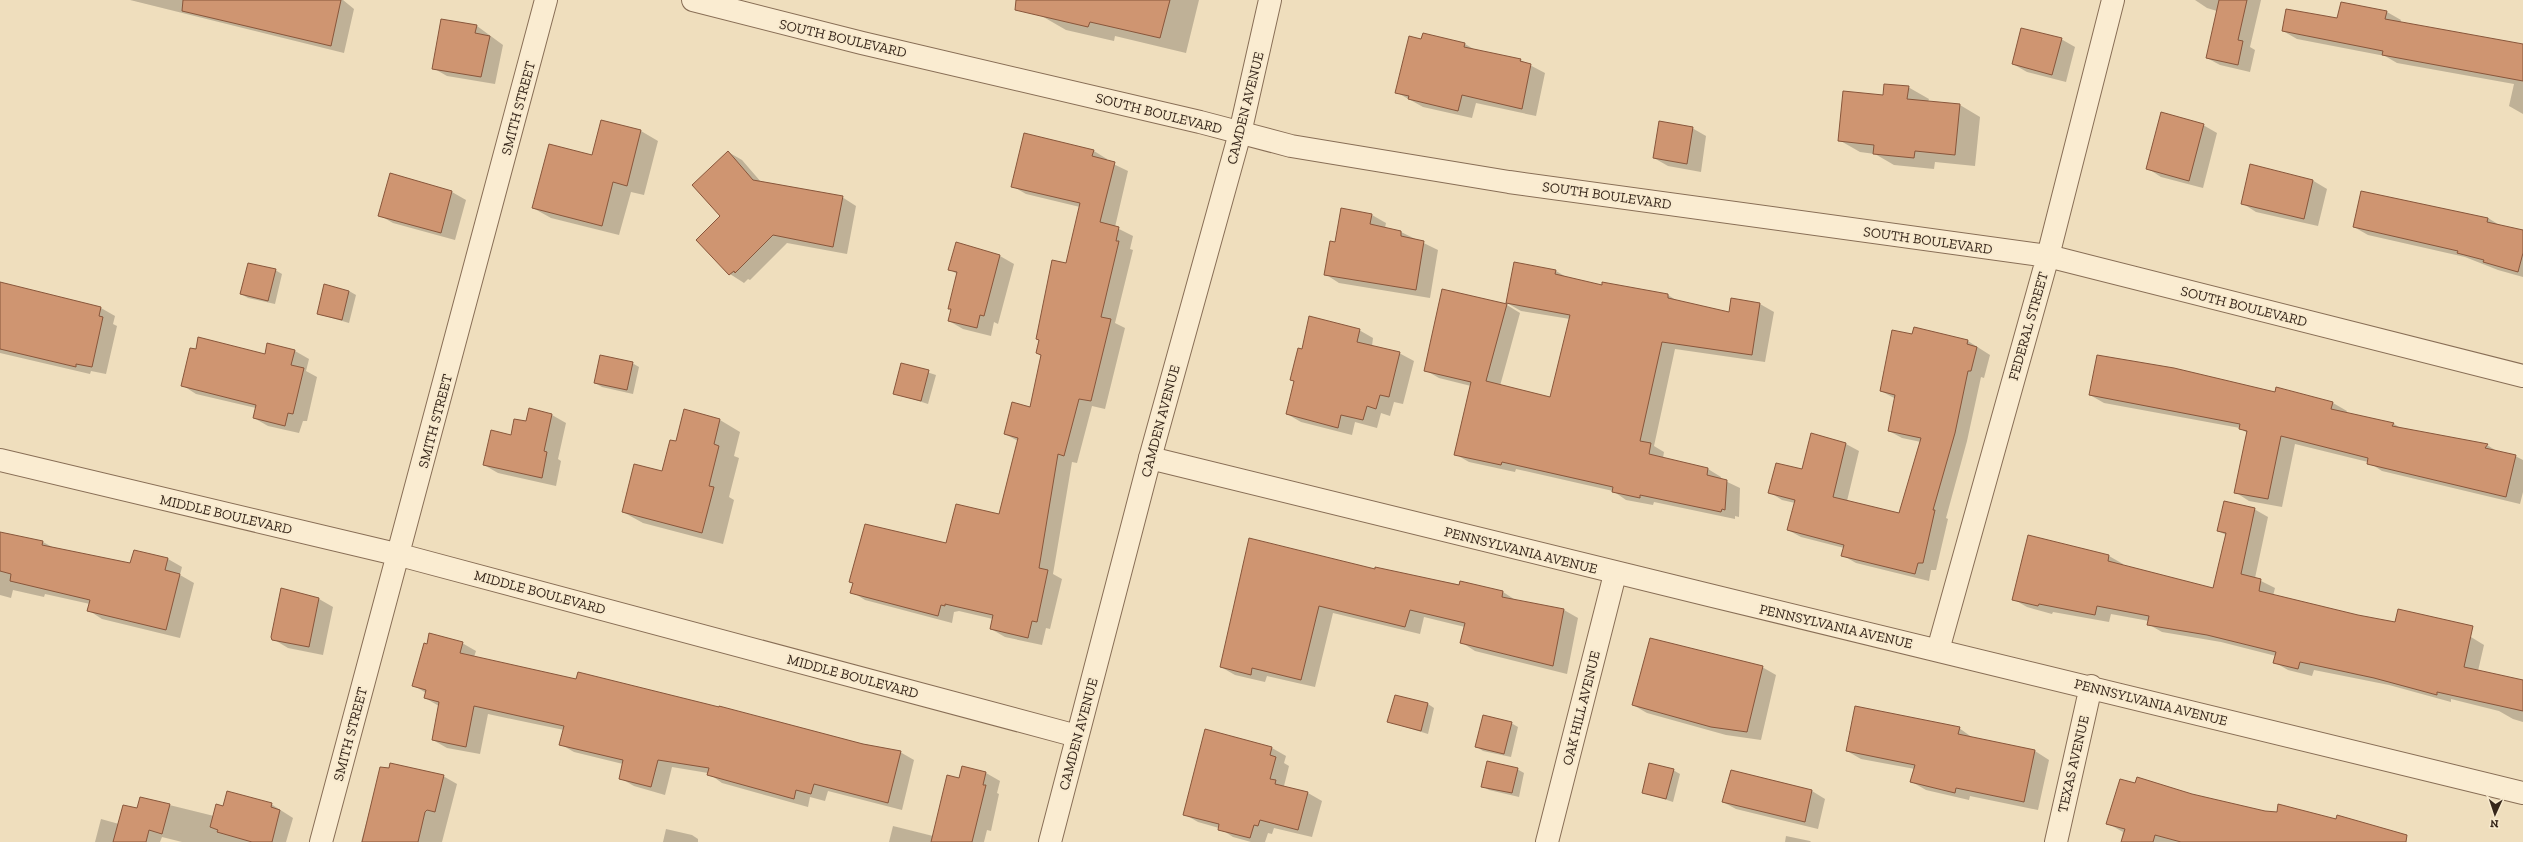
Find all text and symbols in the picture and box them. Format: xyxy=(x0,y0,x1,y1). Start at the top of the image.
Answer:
street label: SOUTH BOULEVARD xyxy=(778,16,908,61)
street label: CAMDEN AVENUE xyxy=(1223,50,1268,166)
street label: SMITH STREET xyxy=(498,59,539,157)
street label: SOUTH BOULEVARD xyxy=(1094,89,1224,138)
street label: SOUTH BOULEVARD xyxy=(1541,178,1673,213)
street label: SOUTH BOULEVARD xyxy=(1862,223,1994,258)
street label: FEDERAL STREET xyxy=(2005,270,2052,382)
street label: SOUTH BOULEVARD xyxy=(2179,282,2309,331)
street label: CAMDEN AVENUE xyxy=(1137,363,1184,479)
street label: SMITH STREET xyxy=(415,372,456,470)
street label: MIDDLE BOULEVARD xyxy=(158,491,294,538)
street label: PENNSYLVANIA AVENUE xyxy=(1443,523,1599,578)
street label: MIDDLE BOULEVARD xyxy=(472,567,608,618)
street label: PENNSYLVANIA AVENUE xyxy=(1757,601,1914,652)
street label: OAK HILL AVENUE xyxy=(1559,649,1604,767)
street label: MIDDLE BOULEVARD xyxy=(785,651,921,702)
street label: PENNSYLVANIA AVENUE xyxy=(2073,675,2229,730)
street label: CAMDEN AVENUE xyxy=(1055,676,1102,792)
street label: SMITH STREET xyxy=(330,685,371,783)
street label: TEXAS AVENUE xyxy=(2054,714,2093,814)
north arrow xyxy=(2475,794,2515,834)
text: N xyxy=(2489,817,2499,830)

